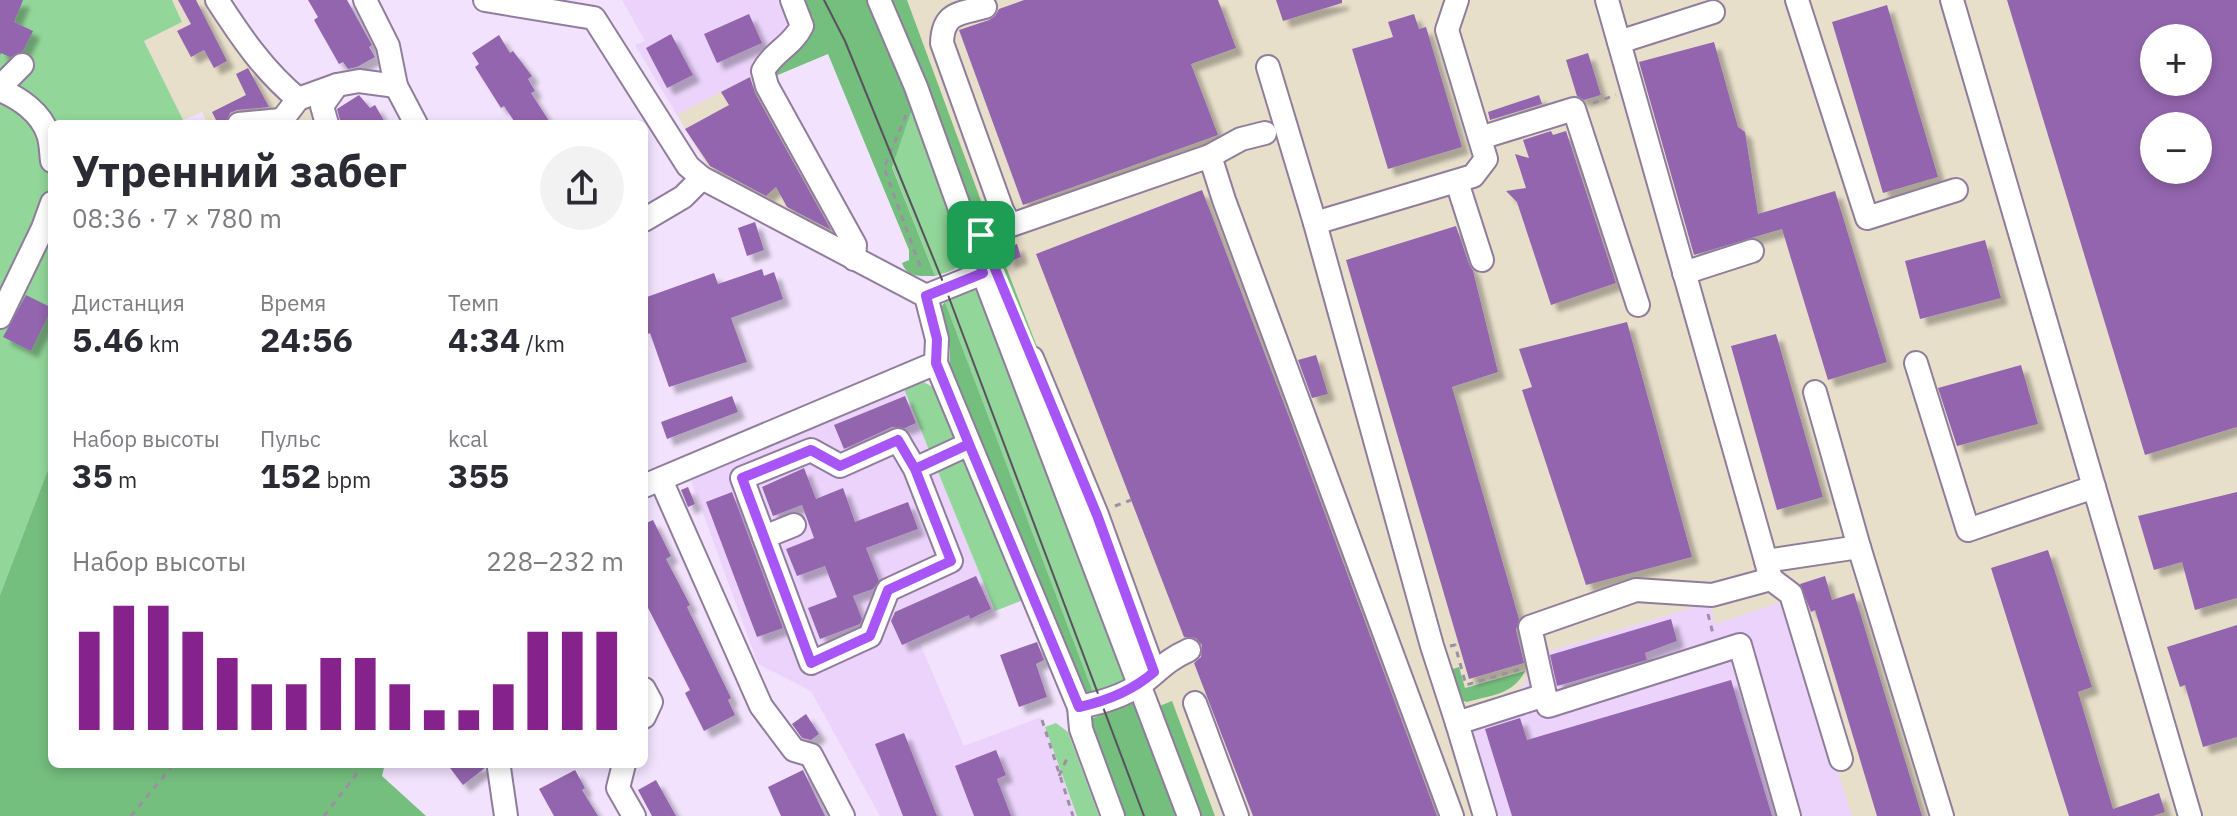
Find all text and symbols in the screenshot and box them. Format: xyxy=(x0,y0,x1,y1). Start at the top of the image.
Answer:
map controls xyxy=(2140,24,2212,184)
button: + xyxy=(2140,24,2212,96)
button: − xyxy=(2140,112,2212,184)
text: Утренний забег xyxy=(72,142,407,199)
button: share xyxy=(540,146,624,230)
text: 08:36 · 7 × 780 m xyxy=(72,201,282,235)
pin xyxy=(947,201,1015,269)
icon: arrive xyxy=(959,213,1003,257)
text: Дистанция xyxy=(72,288,185,317)
text: Время xyxy=(260,288,326,317)
text: Темп xyxy=(448,288,499,317)
text: 5.46 xyxy=(72,317,144,361)
text: 24:56 xyxy=(260,317,353,361)
text: 4:34 xyxy=(448,317,520,361)
text: km xyxy=(144,329,180,358)
text: /km xyxy=(520,329,565,358)
text: Набор высоты xyxy=(72,424,220,453)
text: Пульс xyxy=(260,424,321,453)
text: kcal xyxy=(448,424,488,453)
text: 35 xyxy=(72,453,113,497)
text: 152 xyxy=(260,453,321,497)
text: 355 xyxy=(448,453,509,497)
text: m xyxy=(113,465,137,494)
text: bpm xyxy=(321,465,371,494)
text: Набор высоты xyxy=(72,544,246,578)
text: 228–232 m xyxy=(486,544,624,578)

